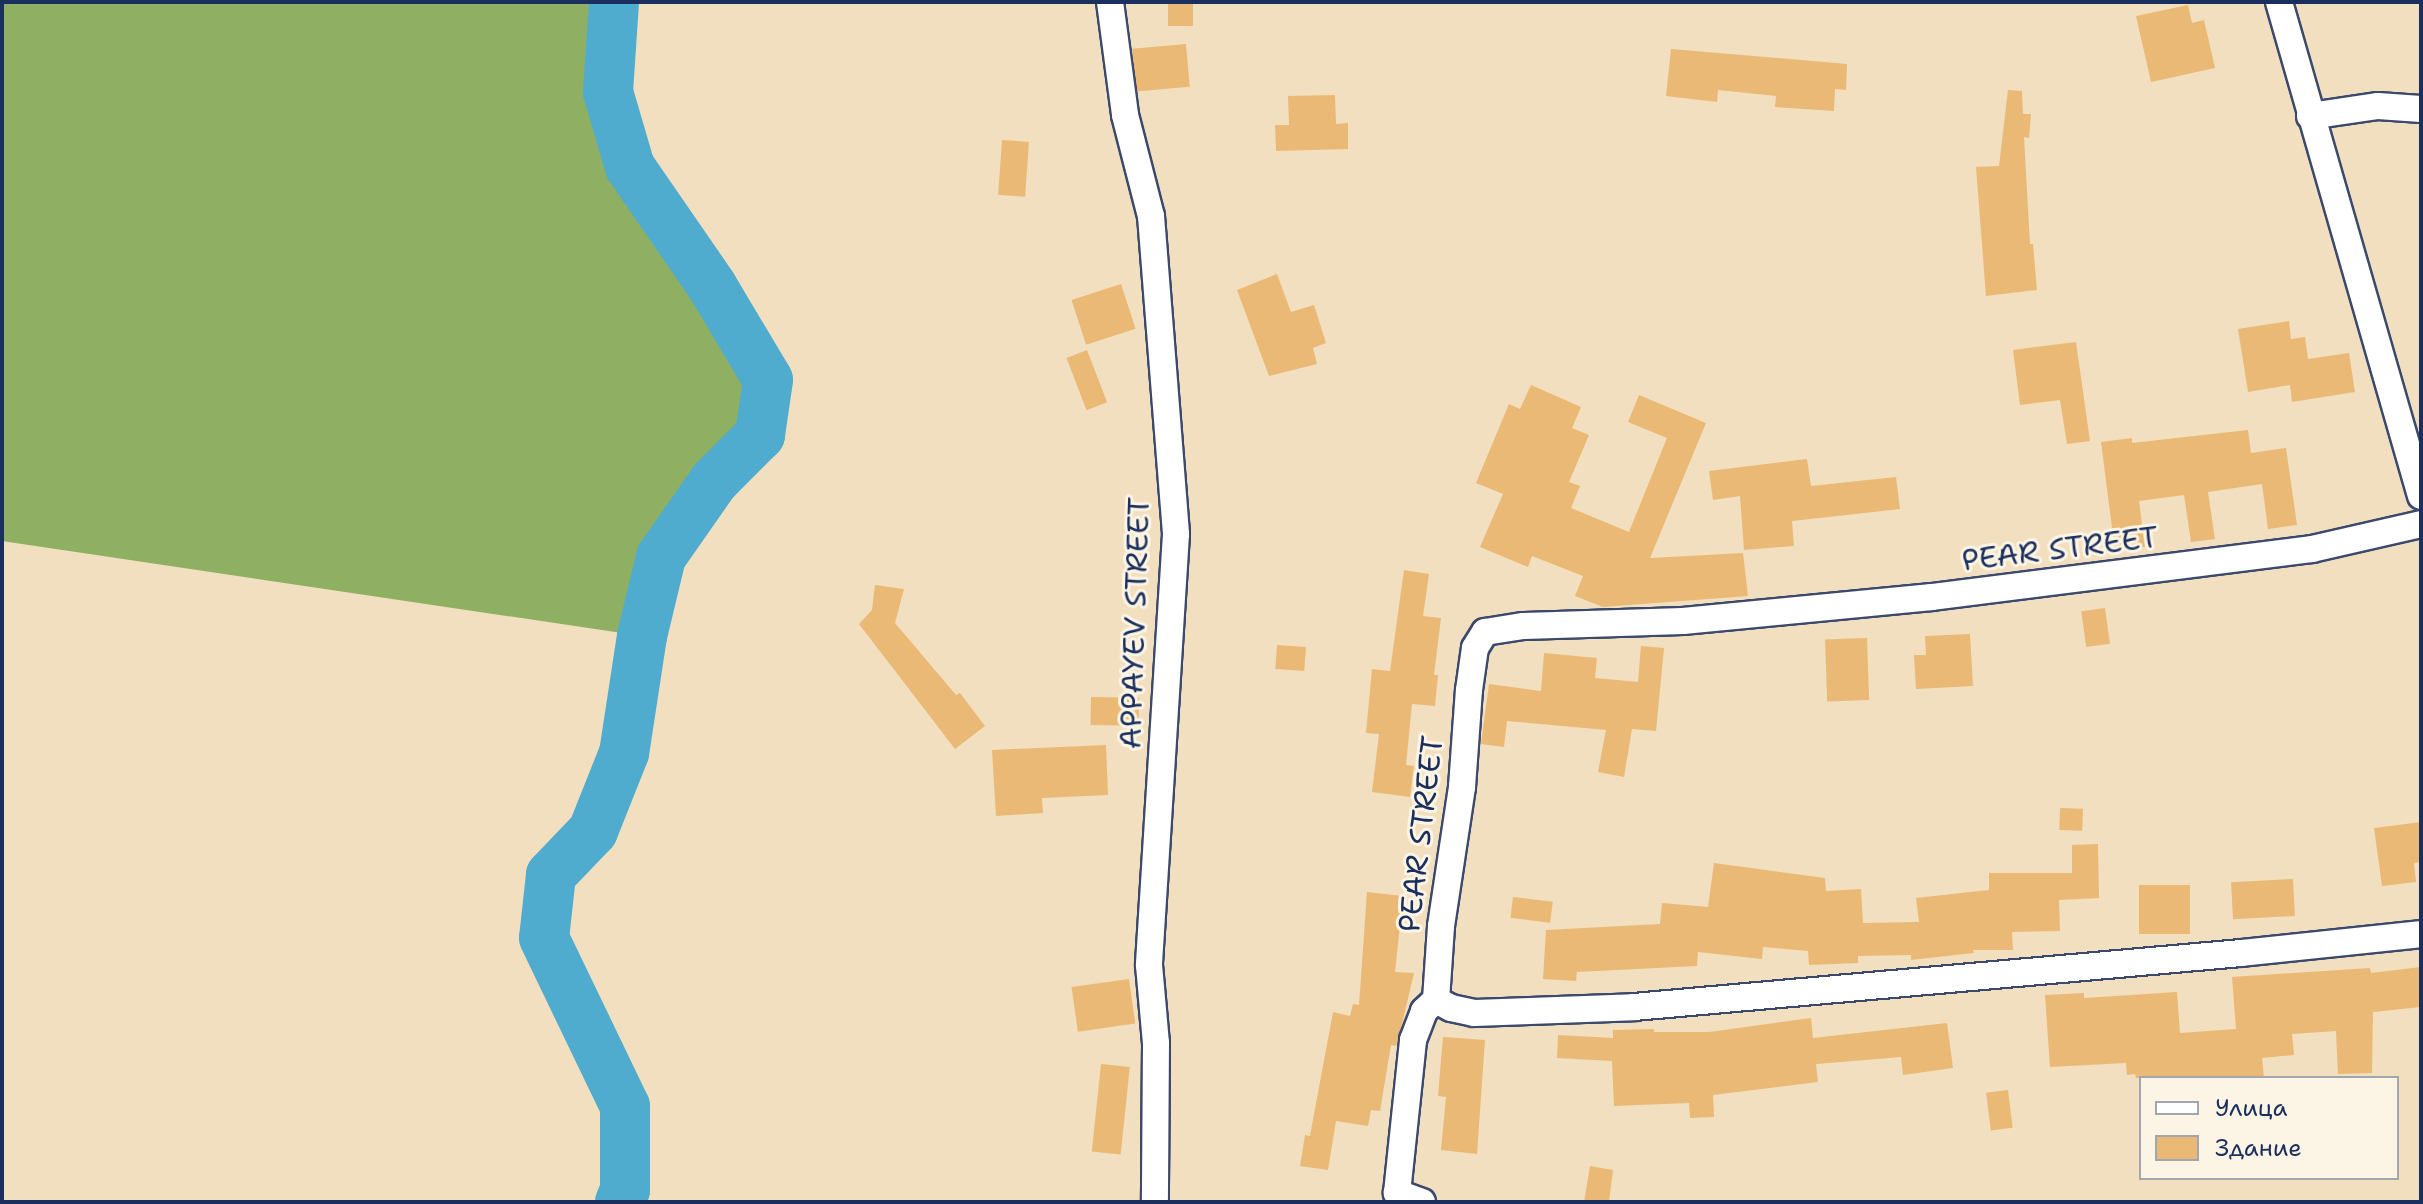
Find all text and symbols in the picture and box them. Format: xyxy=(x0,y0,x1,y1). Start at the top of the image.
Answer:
street label: APPAYEV STREET xyxy=(1113,496,1157,750)
street label: PEAR STREET xyxy=(1960,519,2160,579)
street label: PEAR STREET xyxy=(1391,734,1451,934)
legend xyxy=(2139,1076,2399,1180)
text: Улица xyxy=(2215,1092,2288,1124)
text: Здание xyxy=(2215,1132,2302,1164)

